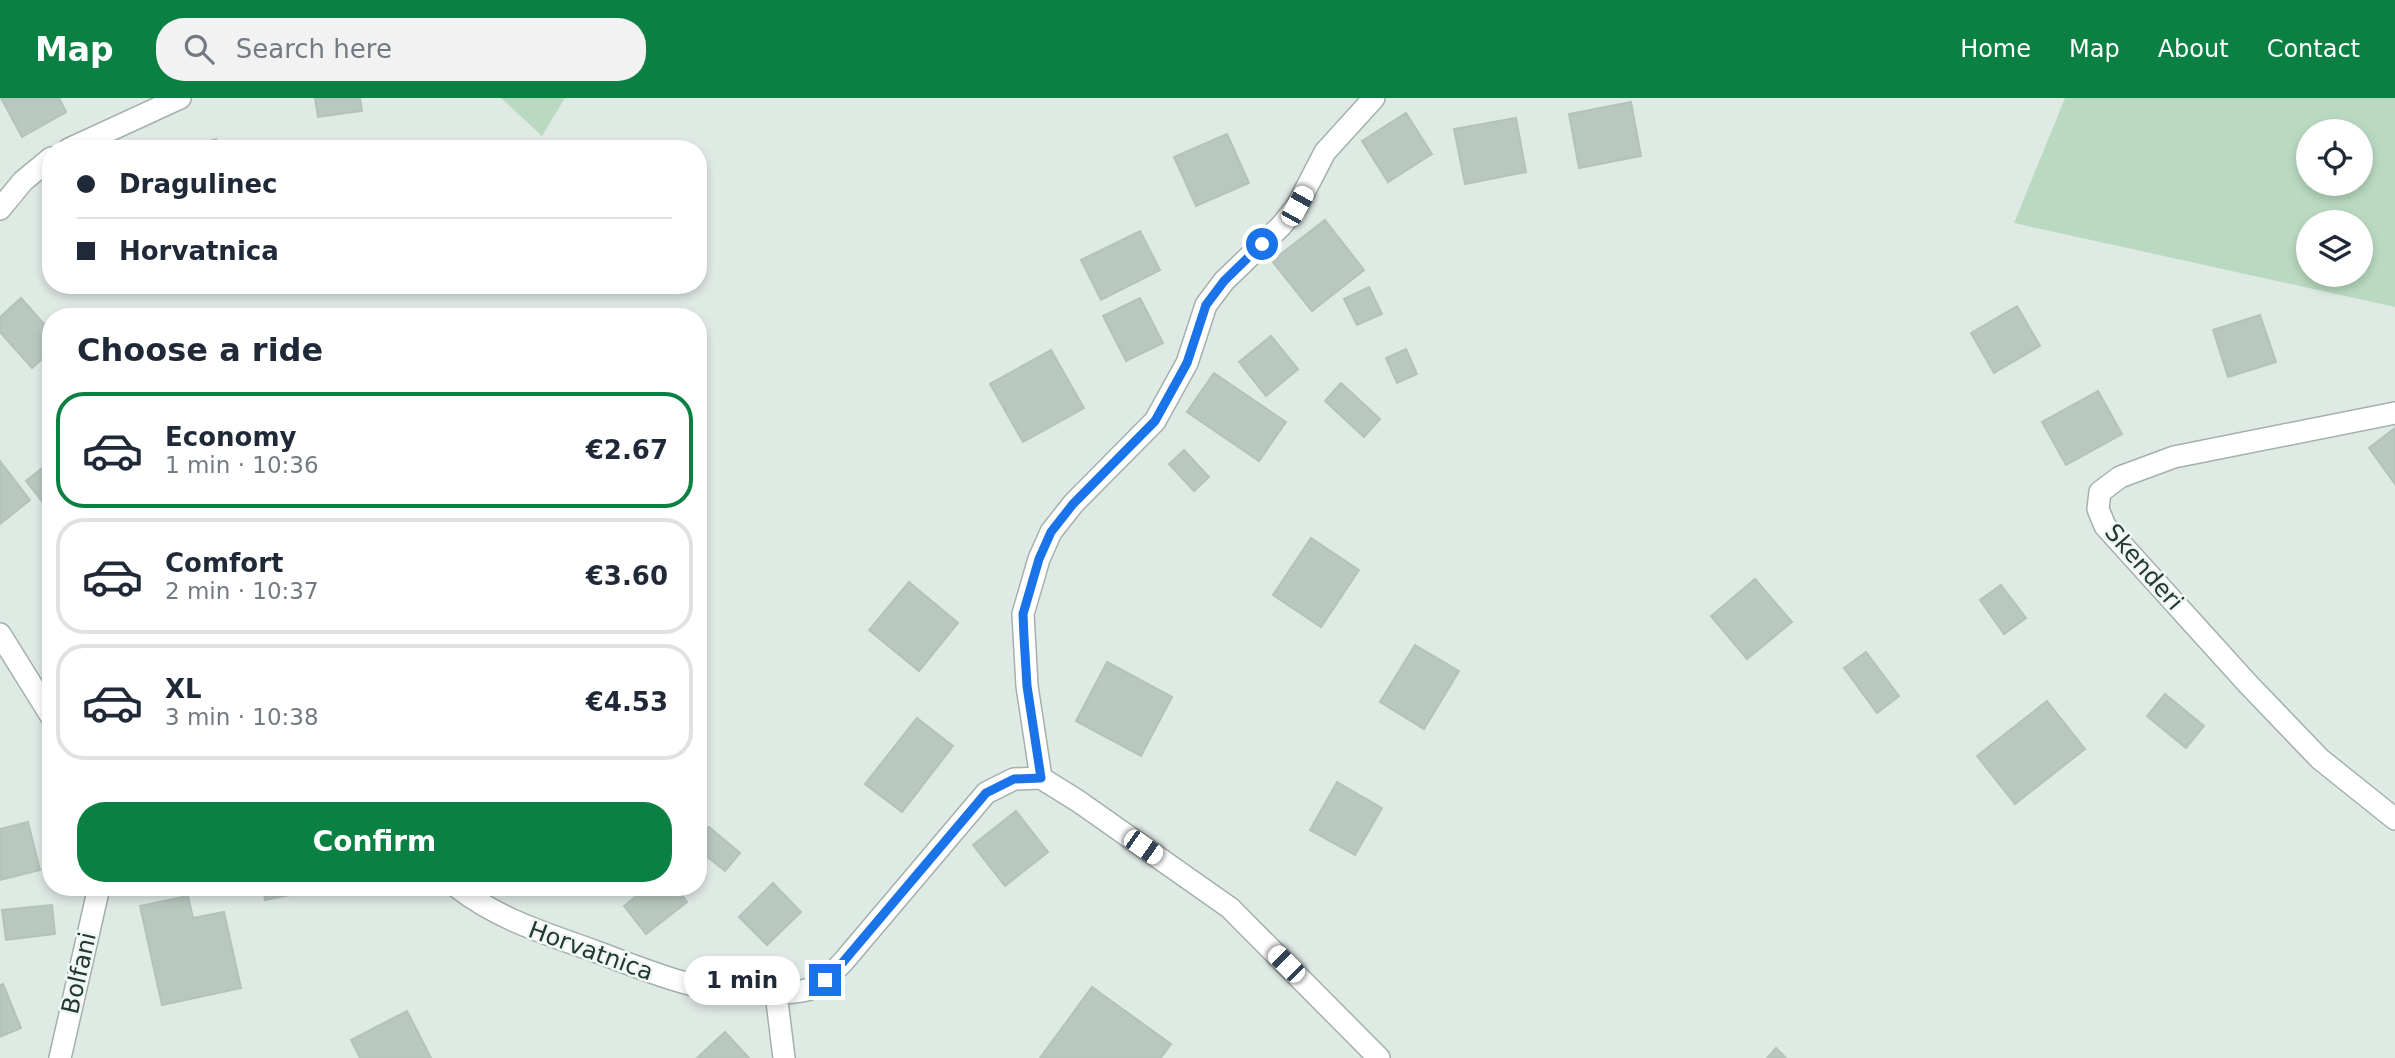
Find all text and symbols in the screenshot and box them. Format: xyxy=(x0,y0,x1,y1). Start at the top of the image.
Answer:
search box xyxy=(156,18,646,81)
text: Map xyxy=(35,30,114,69)
icon: search xyxy=(180,30,218,68)
text: Search here xyxy=(236,34,392,64)
text: Home xyxy=(1960,35,2031,63)
text: Map xyxy=(2069,35,2120,63)
text: About xyxy=(2158,35,2229,63)
text: Contact xyxy=(2267,35,2360,63)
map controls xyxy=(2296,119,2373,287)
button: locate xyxy=(2296,119,2373,196)
text: Dragulinec xyxy=(119,169,277,199)
car xyxy=(1278,183,1317,229)
button: layers xyxy=(2296,210,2373,287)
route start xyxy=(1246,228,1278,260)
text: Horvatnica xyxy=(119,236,279,266)
text: Choose a ride xyxy=(77,331,323,369)
icon: car xyxy=(81,419,144,482)
text: Economy xyxy=(165,422,296,452)
text: €2.67 xyxy=(586,435,668,465)
text: 1 min · 10:36 xyxy=(165,452,319,478)
street label: Skenderi xyxy=(2099,518,2189,616)
icon: car xyxy=(81,545,144,608)
text: Comfort xyxy=(165,548,283,578)
text: €3.60 xyxy=(586,561,668,591)
text: 2 min · 10:37 xyxy=(165,578,319,604)
icon: car xyxy=(81,671,144,734)
text: XL xyxy=(165,674,202,704)
text: €4.53 xyxy=(586,687,668,717)
text: 3 min · 10:38 xyxy=(165,704,319,730)
button: Confirm xyxy=(77,802,672,882)
car xyxy=(1120,826,1167,868)
street label: Horvatnica xyxy=(525,915,657,987)
street label: Bolfani xyxy=(56,929,102,1017)
car xyxy=(1264,942,1309,986)
callout: 1 min xyxy=(685,956,800,1004)
route end xyxy=(809,964,841,996)
text: 1 min xyxy=(706,967,778,993)

